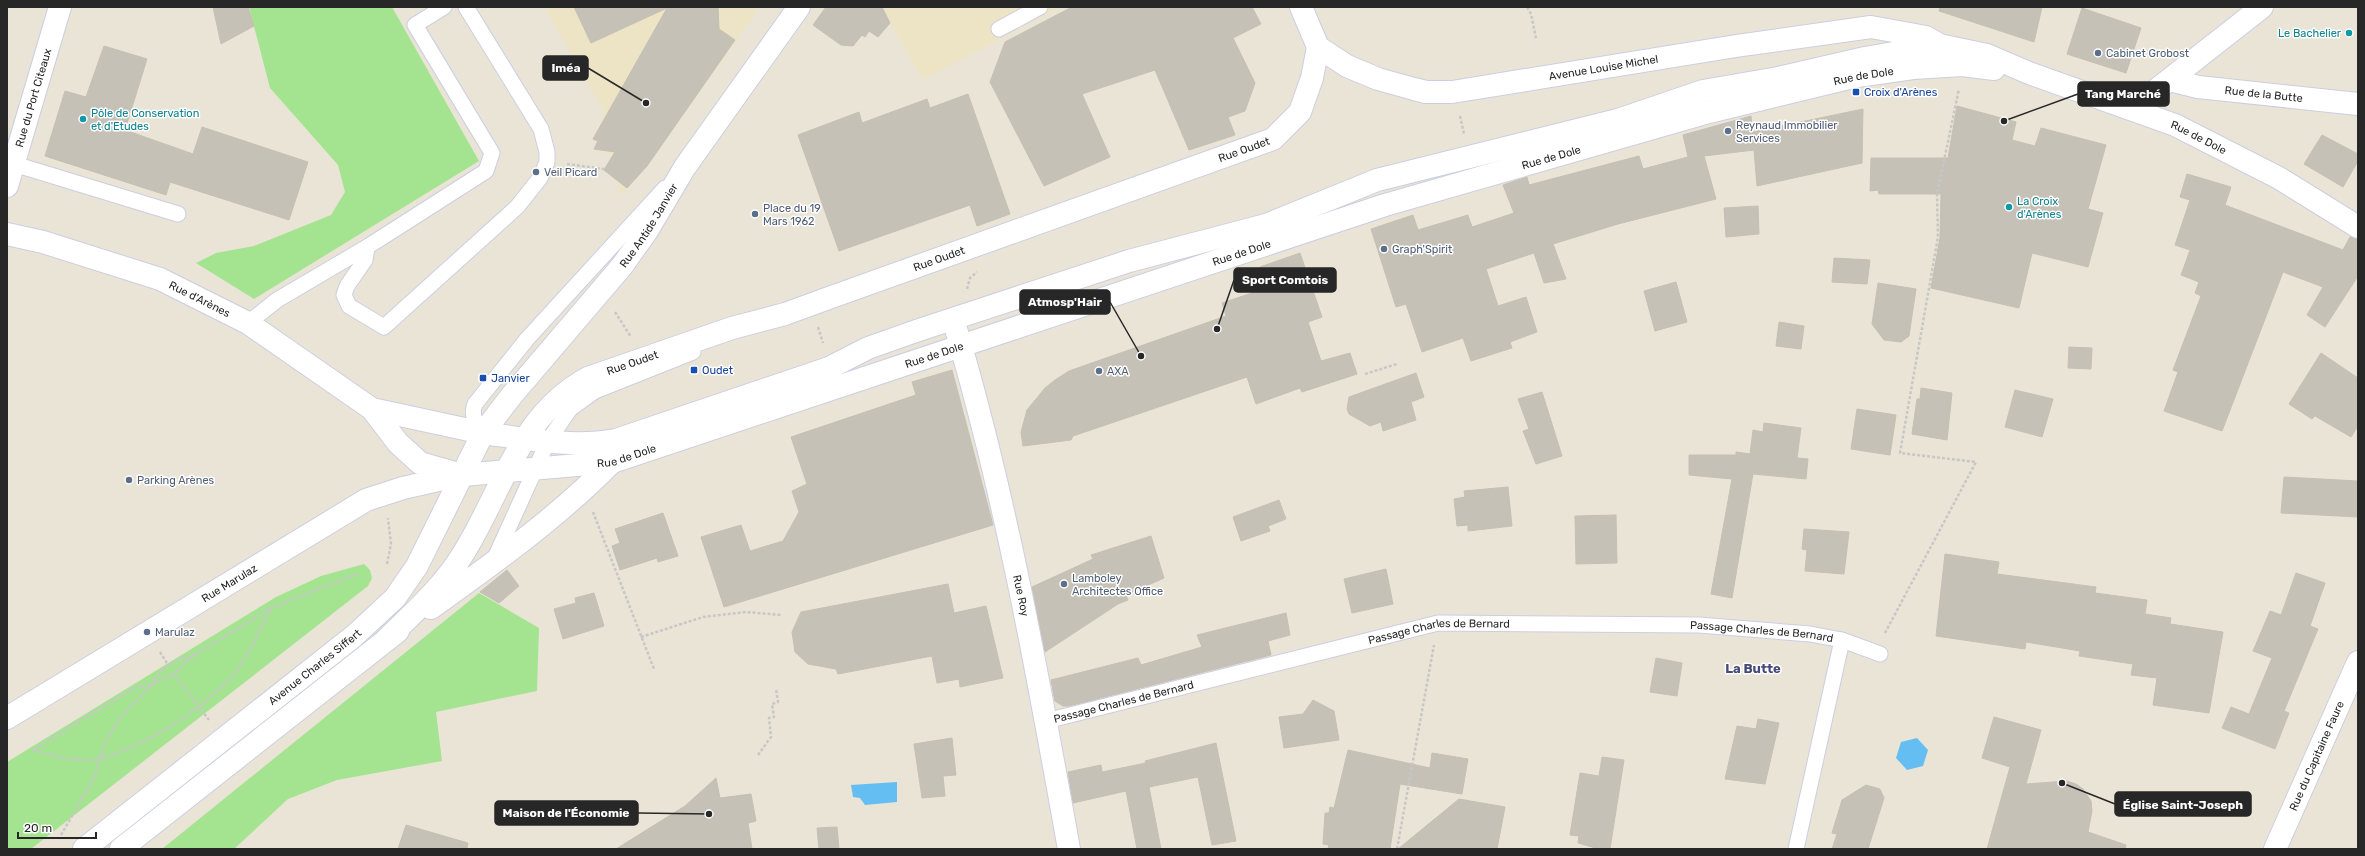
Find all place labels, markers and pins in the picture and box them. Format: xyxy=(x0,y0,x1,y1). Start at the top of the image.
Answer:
place label: Le Bachelier xyxy=(2278,27,2342,40)
marker: Le Bachelier xyxy=(2344,28,2354,38)
place label: Cabinet Grobost xyxy=(2106,47,2190,60)
marker: Cabinet Grobost xyxy=(2093,48,2103,58)
callout: Iméa xyxy=(543,56,588,80)
callout: Tang Marché xyxy=(2078,82,2169,106)
place label: Croix d'Arènes xyxy=(1864,86,1938,99)
marker: Croix d'Arènes xyxy=(1851,87,1861,97)
place label: Pôle de Conservation et d'Etudes xyxy=(91,107,199,133)
marker: Pôle de Conservation et d'Etudes xyxy=(78,114,88,124)
place label: Reynaud Immobilier Services xyxy=(1736,119,1838,145)
marker: Reynaud Immobilier Services xyxy=(1723,126,1733,136)
place label: Veil Picard xyxy=(544,166,597,179)
marker: Veil Picard xyxy=(531,167,541,177)
place label: La Croix d'Arènes xyxy=(2017,195,2062,221)
place label: Place du 19 Mars 1962 xyxy=(763,202,821,228)
marker: La Croix d'Arènes xyxy=(2004,202,2014,212)
marker: Place du 19 Mars 1962 xyxy=(750,209,760,219)
place label: Graph'Spirit xyxy=(1392,243,1453,256)
marker: Graph'Spirit xyxy=(1379,244,1389,254)
callout: Sport Comtois xyxy=(1234,268,1336,292)
callout: Atmosp'Hair xyxy=(1020,290,1110,314)
place label: Oudet xyxy=(702,364,734,377)
marker: Oudet xyxy=(689,365,699,375)
place label: AXA xyxy=(1107,365,1129,378)
marker: AXA xyxy=(1094,366,1104,376)
place label: Janvier xyxy=(491,372,530,385)
marker: Janvier xyxy=(478,373,488,383)
place label: Parking Arènes xyxy=(137,474,215,487)
marker: Parking Arènes xyxy=(124,475,134,485)
place label: Lamboley Architectes Office xyxy=(1072,572,1163,598)
marker: Lamboley Architectes Office xyxy=(1059,579,1069,589)
place label: Marulaz xyxy=(155,626,195,639)
marker: Marulaz xyxy=(142,627,152,637)
callout: Église Saint-Joseph xyxy=(2115,792,2251,816)
callout: Maison de l'Économie xyxy=(495,801,638,825)

